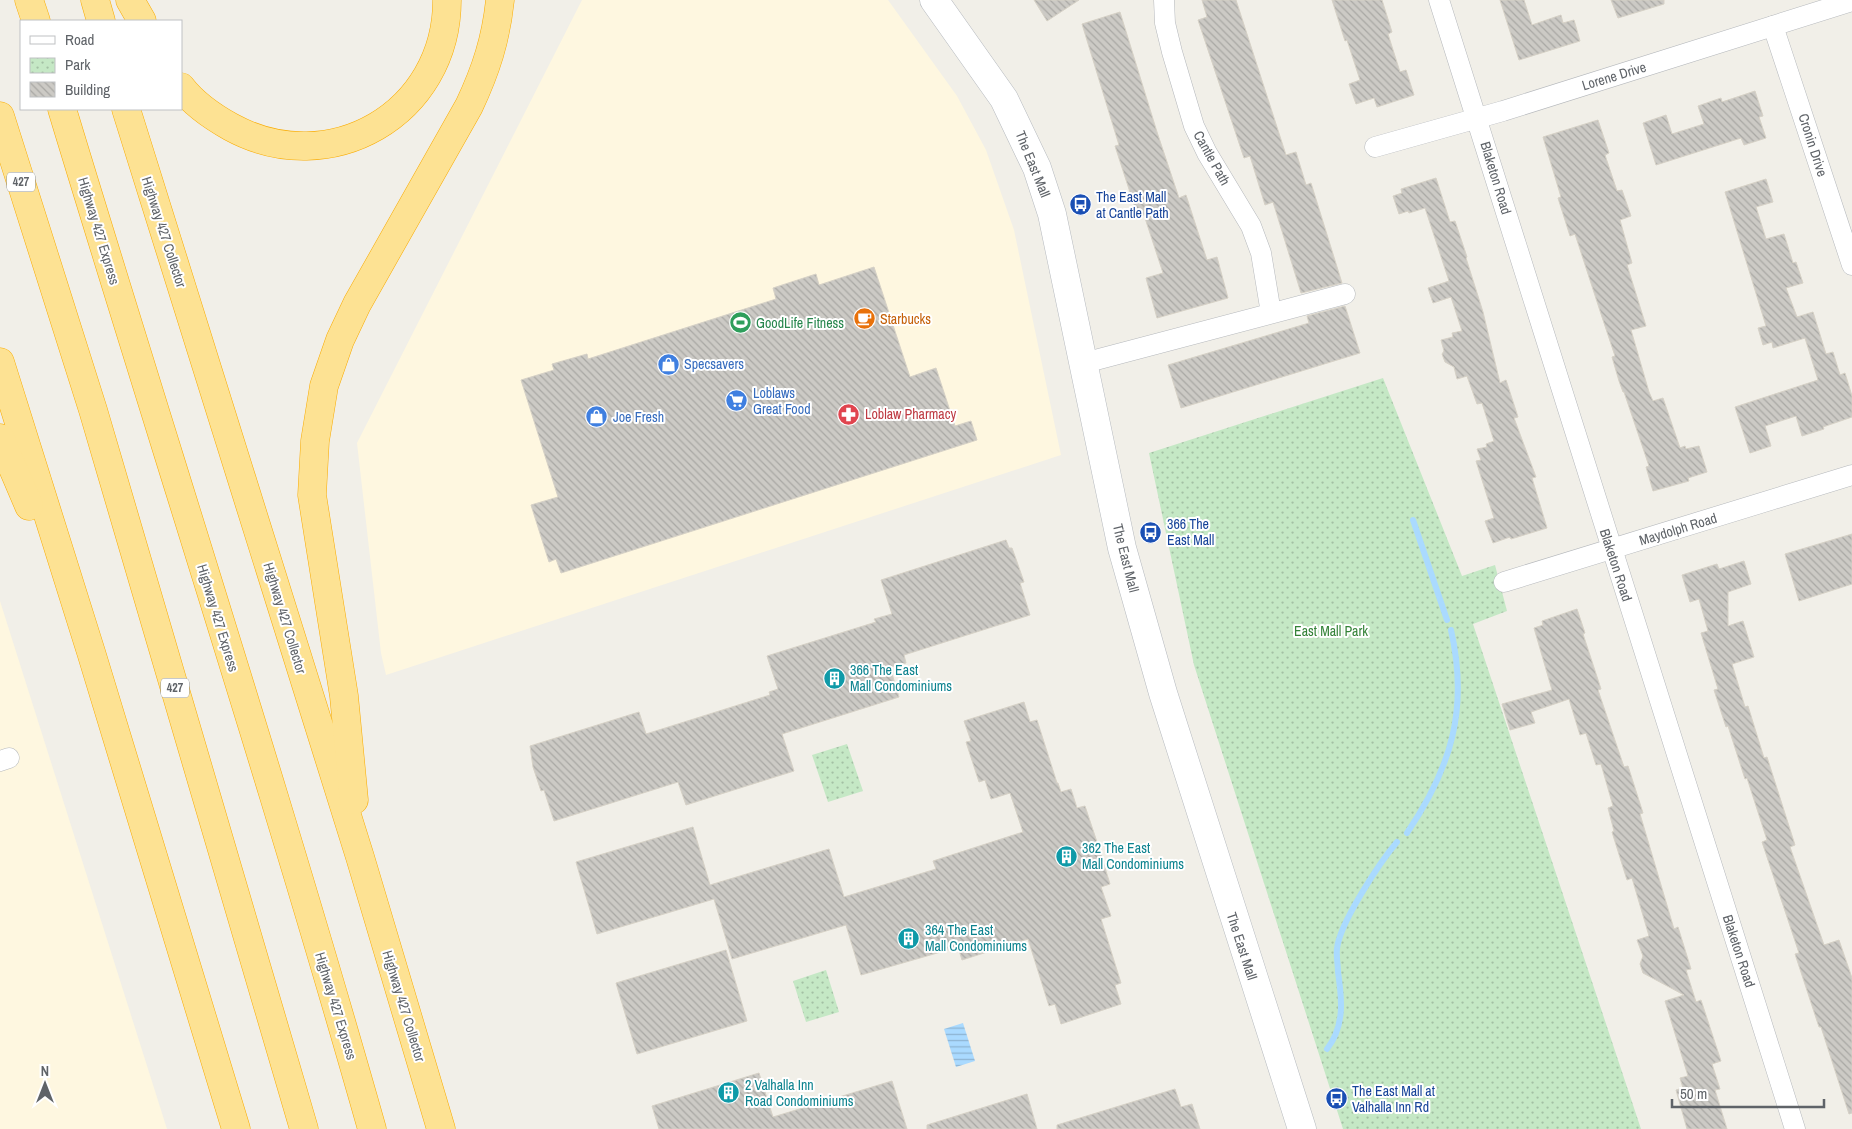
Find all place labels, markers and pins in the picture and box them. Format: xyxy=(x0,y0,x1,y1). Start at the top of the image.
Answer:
place label: The East Mall at Cantle Path xyxy=(1096,188,1169,222)
bus stop icon: The East Mall at Cantle Path xyxy=(1068,193,1092,217)
cafe icon: Starbucks xyxy=(852,307,876,331)
place label: Starbucks xyxy=(880,310,931,328)
sports icon: GoodLife Fitness xyxy=(728,311,752,335)
place label: GoodLife Fitness xyxy=(756,314,844,332)
shop icon: Specsavers xyxy=(656,352,680,376)
place label: Specsavers xyxy=(684,355,744,373)
place label: Loblaws Great Food xyxy=(753,384,811,418)
supermarket icon: Loblaws Great Food xyxy=(725,389,749,413)
pharmacy icon: Loblaw Pharmacy xyxy=(837,402,861,426)
shop icon: Joe Fresh xyxy=(585,405,609,429)
place label: Loblaw Pharmacy xyxy=(865,405,956,423)
place label: Joe Fresh xyxy=(613,408,664,426)
place label: 366 The East Mall xyxy=(1167,515,1214,549)
bus stop icon: 366 The East Mall xyxy=(1139,520,1163,544)
place label: 366 The East Mall Condominiums xyxy=(850,661,952,695)
building icon: 366 The East Mall Condominiums xyxy=(822,666,846,690)
place label: 362 The East Mall Condominiums xyxy=(1082,839,1184,873)
building icon: 362 The East Mall Condominiums xyxy=(1054,844,1078,868)
place label: 364 The East Mall Condominiums xyxy=(925,921,1027,955)
building icon: 364 The East Mall Condominiums xyxy=(897,926,921,950)
place label: 2 Valhalla Inn Road Condominiums xyxy=(745,1076,854,1110)
building icon: 2 Valhalla Inn Road Condominiums xyxy=(717,1081,741,1105)
place label: The East Mall at Valhalla Inn Rd xyxy=(1352,1082,1435,1116)
bus stop icon: The East Mall at Valhalla Inn Rd xyxy=(1324,1087,1348,1111)

